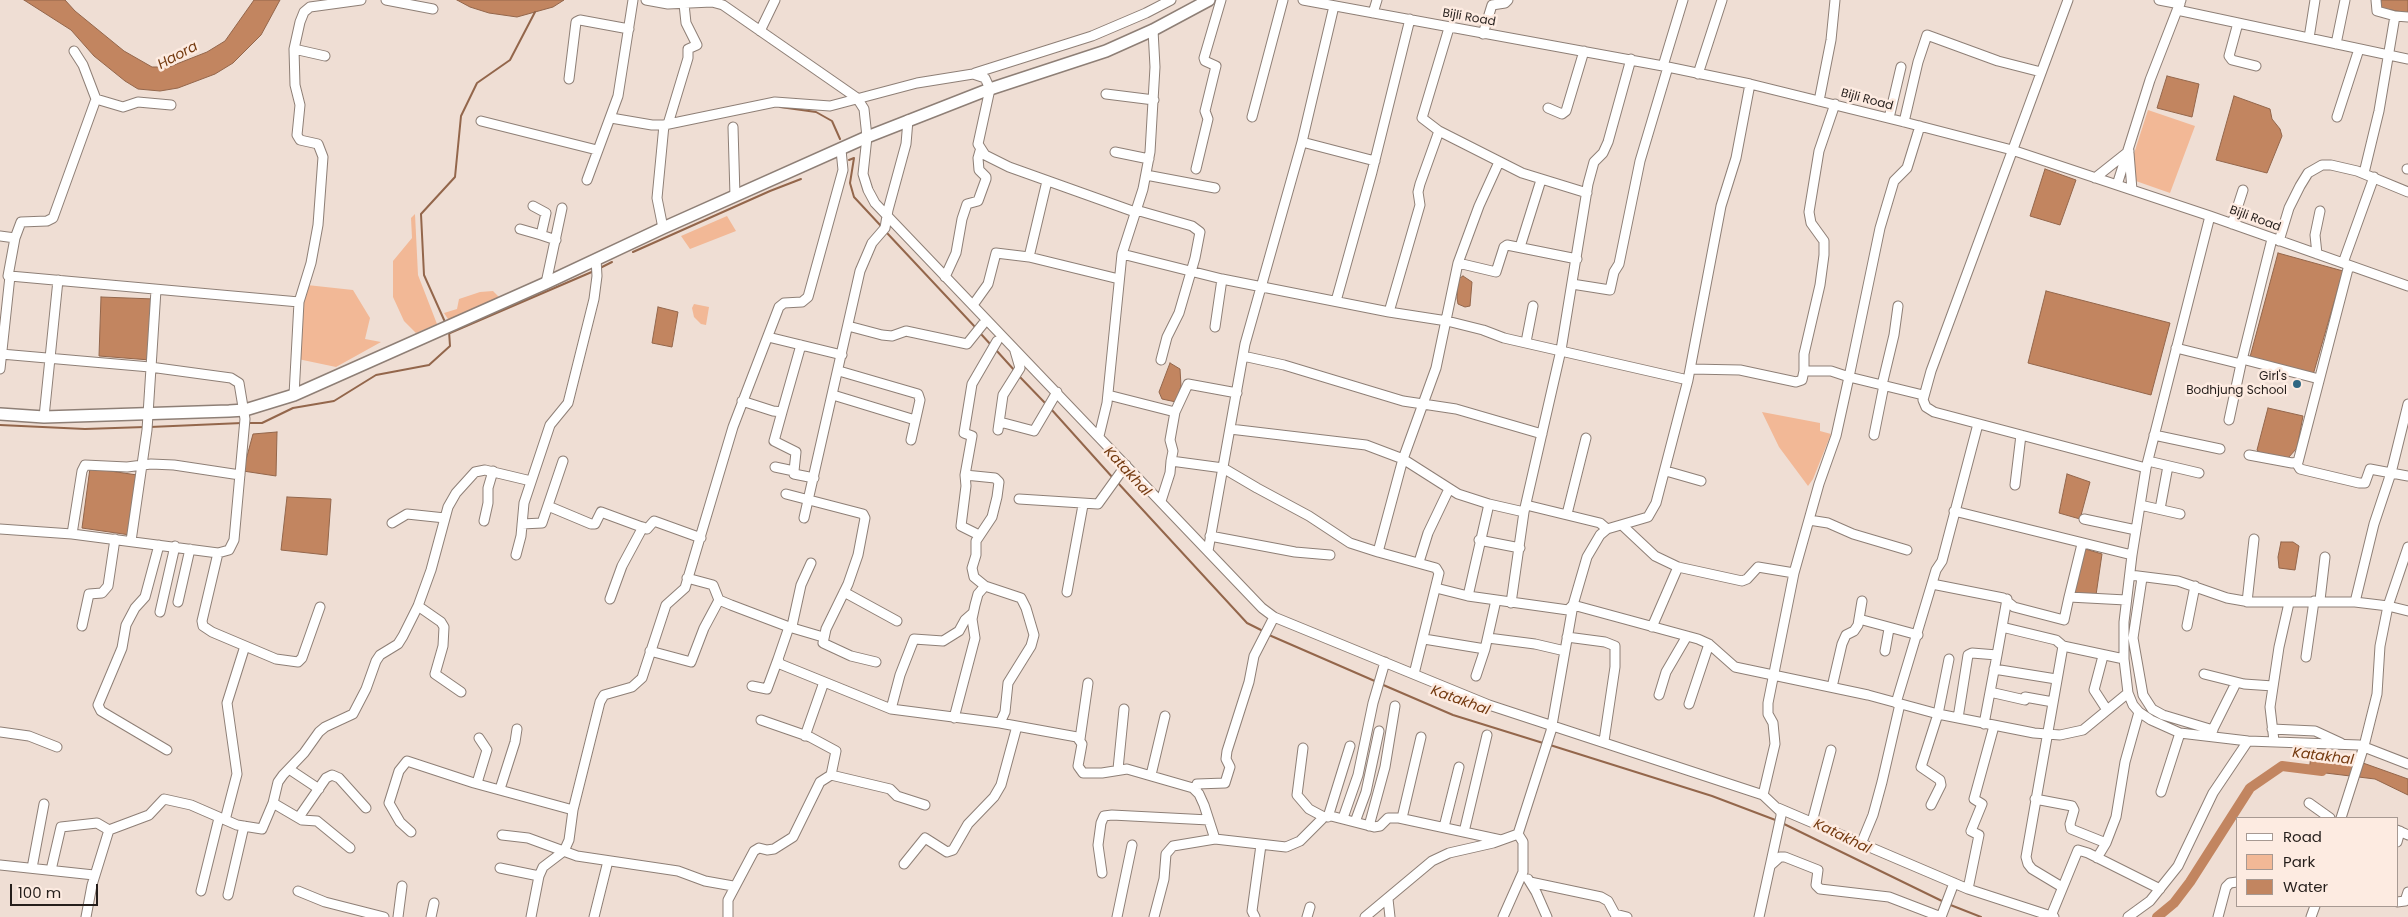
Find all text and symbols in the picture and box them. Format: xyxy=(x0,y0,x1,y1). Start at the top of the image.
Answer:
street label: Bijli Road xyxy=(1441,6,1497,30)
water label: Haora xyxy=(155,39,201,73)
street label: Bijli Road xyxy=(1839,86,1895,114)
street label: Bijli Road xyxy=(2227,203,2283,235)
place label: Girl's Bodhjung School xyxy=(2186,370,2287,398)
marker: Girl's Bodhjung School xyxy=(2291,378,2303,390)
water label: Katakhal xyxy=(1100,444,1154,500)
water label: Katakhal xyxy=(1428,683,1492,719)
water label: Katakhal xyxy=(2291,745,2355,769)
water label: Katakhal xyxy=(1811,816,1873,858)
legend xyxy=(2236,817,2398,907)
text: Road xyxy=(2283,826,2322,847)
text: Park xyxy=(2283,851,2315,872)
scale bar xyxy=(12,874,100,906)
text: Water xyxy=(2283,876,2328,897)
text: 100 m xyxy=(18,882,61,903)

